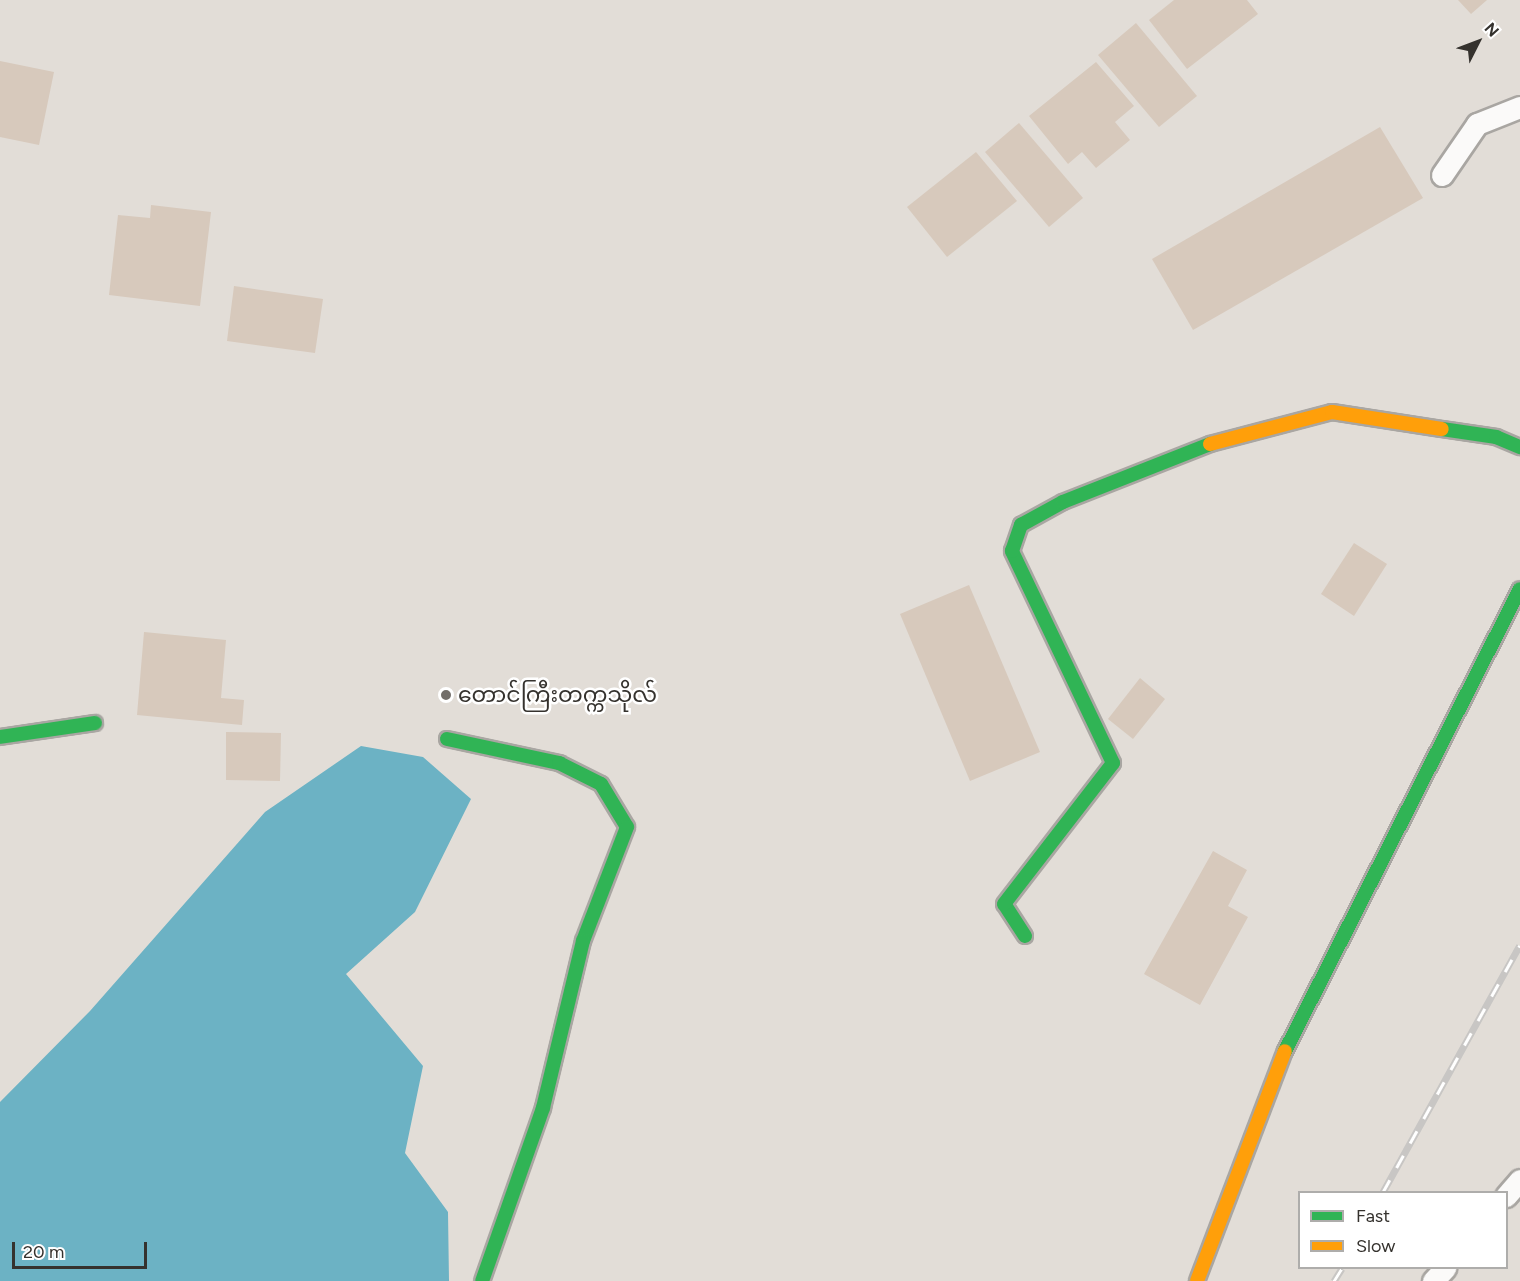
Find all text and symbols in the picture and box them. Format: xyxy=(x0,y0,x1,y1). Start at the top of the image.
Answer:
north arrow xyxy=(1448,12,1508,72)
text: N xyxy=(1481,19,1503,41)
place label: တောင်ကြီးတက္ကသိုလ် xyxy=(458,682,657,708)
marker: တောင်ကြီးတက္ကသိုလ် xyxy=(439,688,453,702)
legend xyxy=(1298,1191,1508,1269)
text: Fast xyxy=(1356,1205,1390,1227)
scale bar xyxy=(15,1230,150,1268)
text: Slow xyxy=(1356,1235,1395,1257)
text: 20 m xyxy=(23,1241,64,1263)

